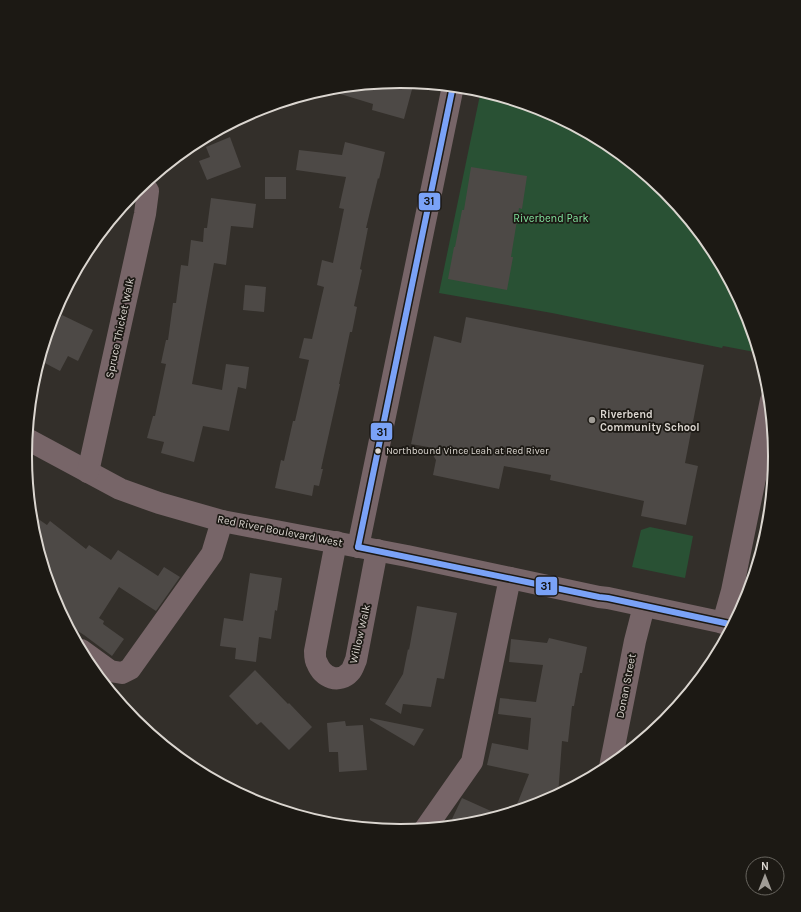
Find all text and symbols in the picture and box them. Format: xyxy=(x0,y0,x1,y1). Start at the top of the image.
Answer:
line badge: 31 xyxy=(418,192,441,211)
text: 31 xyxy=(424,195,434,208)
park label: Riverbend Park xyxy=(513,212,589,225)
street label: Spruce Thicket Walk xyxy=(103,277,137,379)
place label: Riverbend Community School xyxy=(600,408,700,434)
marker: Riverbend Community School xyxy=(587,415,597,425)
line badge: 31 xyxy=(370,422,393,441)
text: 31 xyxy=(377,426,387,439)
place label: Northbound Vince Leah at Red River xyxy=(386,445,549,457)
marker: Northbound Vince Leah at Red River xyxy=(373,446,383,456)
street label: Red River Boulevard West xyxy=(216,512,344,550)
line badge: 31 xyxy=(535,576,558,596)
text: 31 xyxy=(541,580,551,593)
street label: Willow Walk xyxy=(347,603,373,665)
street label: Donan Street xyxy=(613,653,639,719)
north arrow xyxy=(745,856,785,896)
text: N xyxy=(761,860,769,873)

